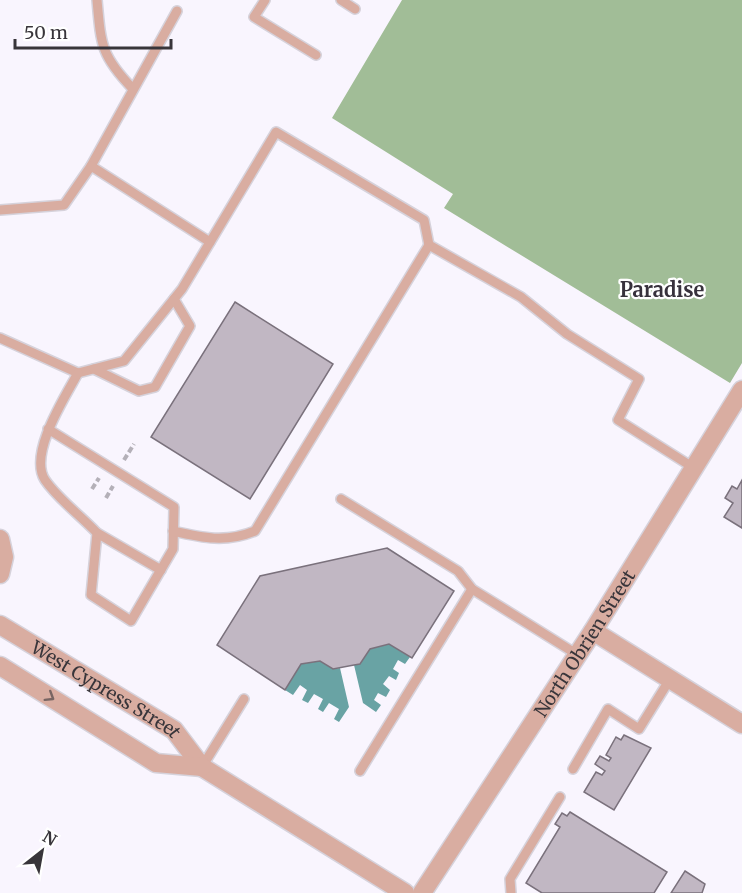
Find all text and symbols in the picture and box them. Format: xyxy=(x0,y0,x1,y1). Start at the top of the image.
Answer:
scale bar xyxy=(15,12,171,50)
text: 50 m xyxy=(24,21,68,44)
district label: Paradise xyxy=(620,277,705,302)
street label: North Obrien Street xyxy=(529,565,640,721)
street label: West Cypress Street xyxy=(26,635,187,742)
one-way arrow xyxy=(44,689,54,701)
north arrow xyxy=(12,821,72,881)
text: N xyxy=(39,826,61,850)

